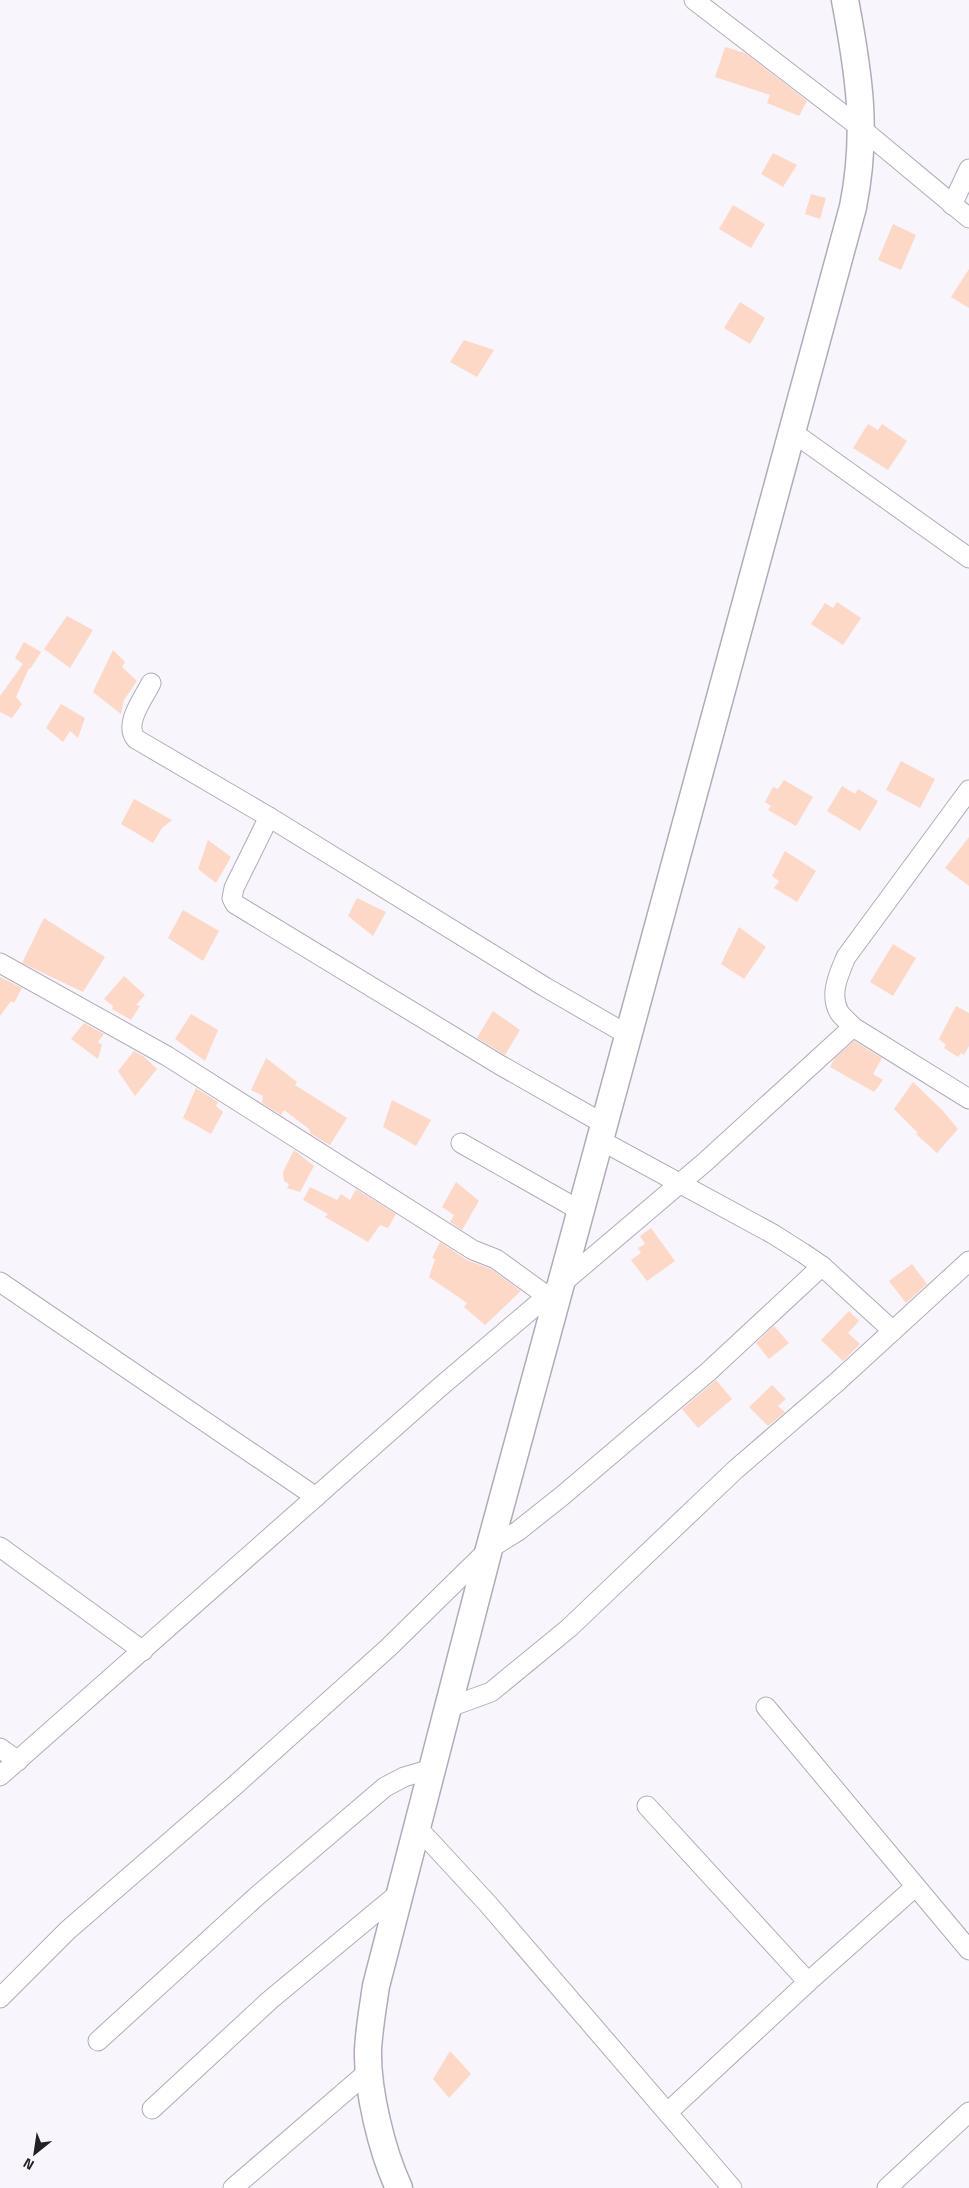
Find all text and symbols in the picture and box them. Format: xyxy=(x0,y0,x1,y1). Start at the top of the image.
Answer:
north arrow xyxy=(10,2128,60,2178)
text: N xyxy=(19,2153,38,2176)

